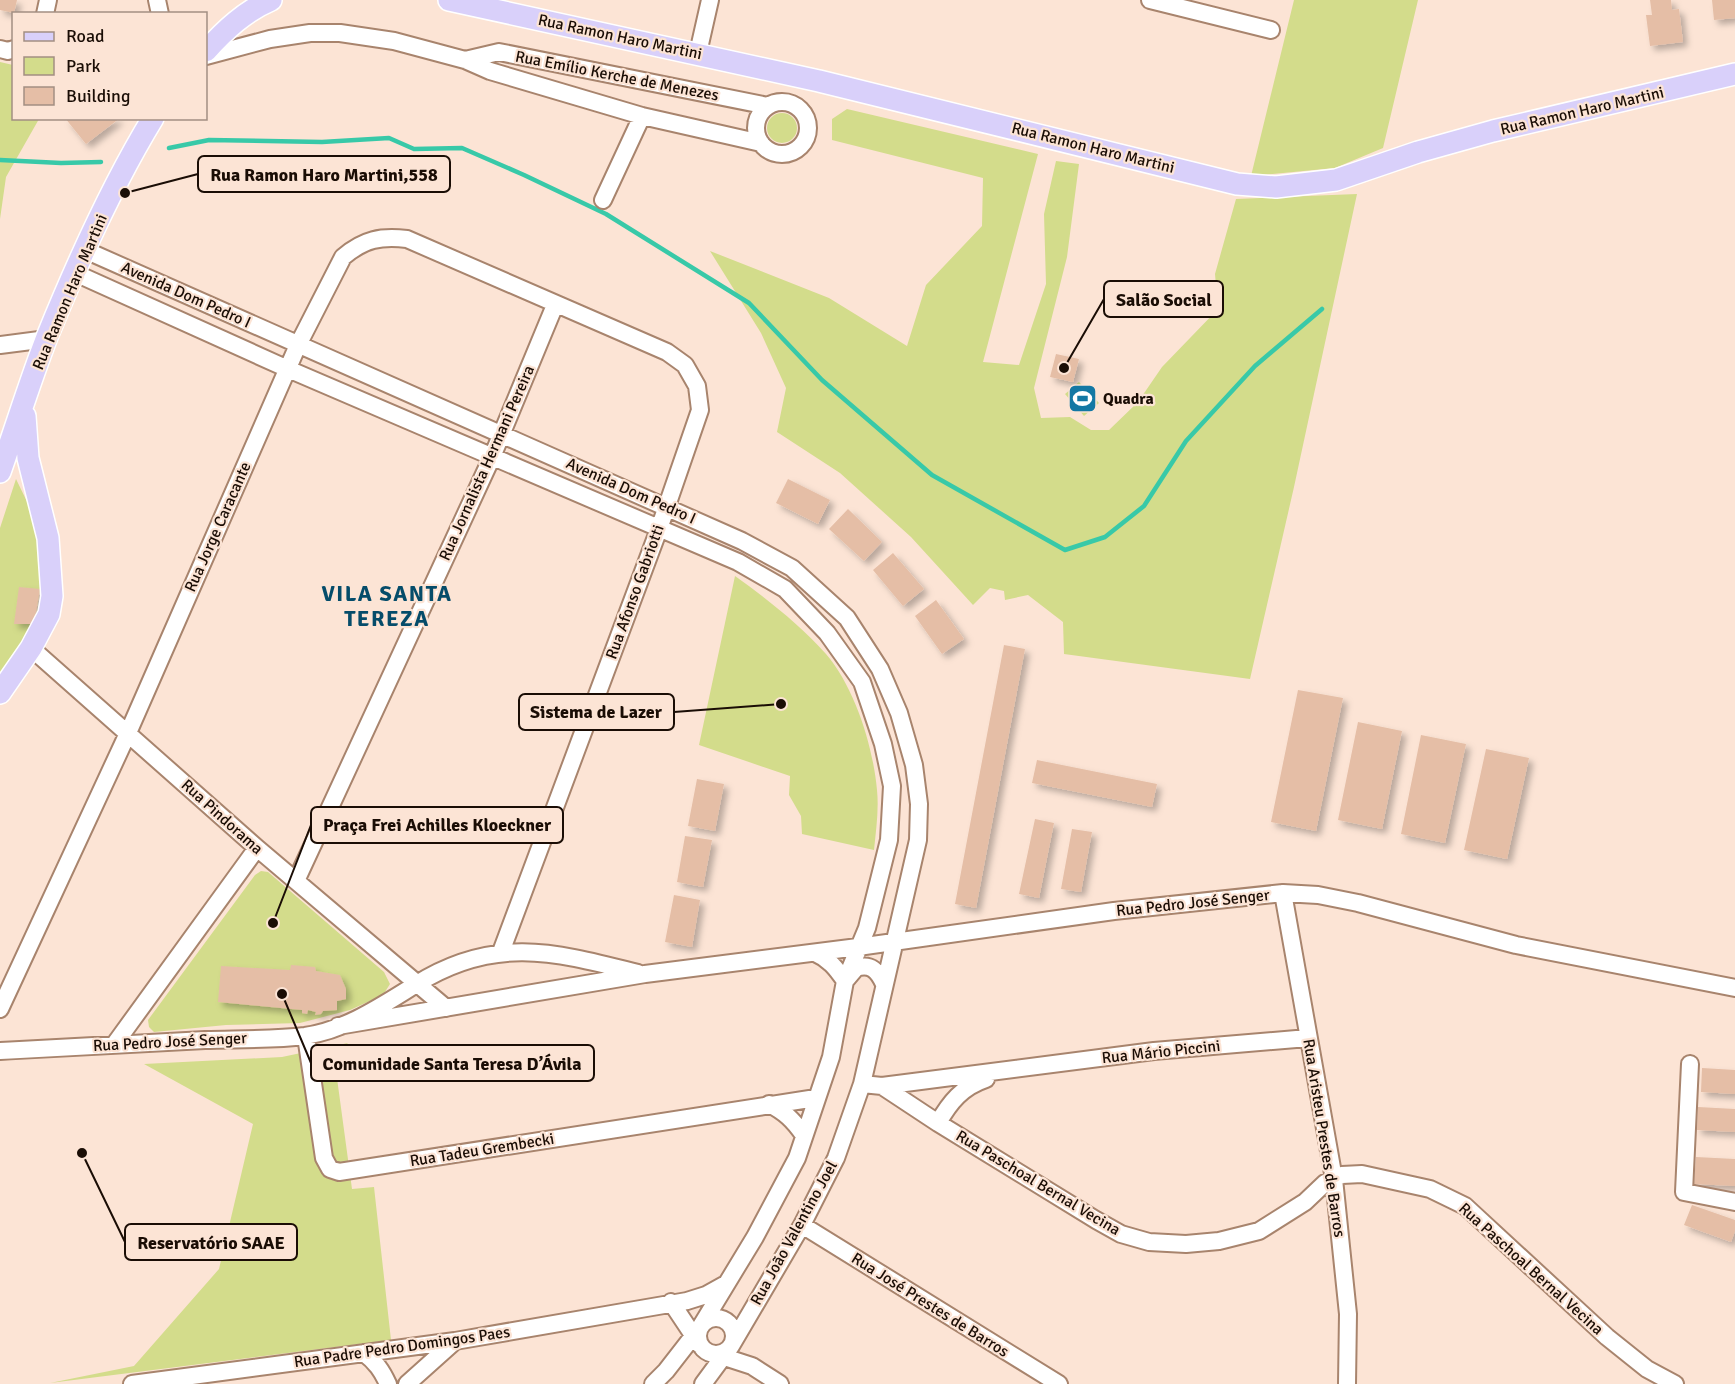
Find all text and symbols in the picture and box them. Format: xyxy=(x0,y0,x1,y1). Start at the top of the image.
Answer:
street label: Rua Ramon Haro Martini xyxy=(536,10,704,64)
legend xyxy=(12,12,207,120)
text: Road xyxy=(66,25,105,47)
street label: Rua Emílio Kerche de Menezes xyxy=(514,46,720,106)
text: Park xyxy=(66,55,101,77)
street label: Rua Ramon Haro Martini xyxy=(1498,82,1666,140)
text: Building xyxy=(66,85,130,107)
street label: Rua Ramon Haro Martini xyxy=(1009,118,1177,178)
callout: Rua Ramon Haro Martini,558 xyxy=(198,156,450,192)
text: Rua Ramon Haro Martini,558 xyxy=(210,164,438,186)
street label: Rua Ramon Haro Martini xyxy=(28,211,112,373)
street label: Avenida Dom Pedro I xyxy=(118,257,254,333)
callout: Salão Social xyxy=(1104,281,1223,317)
text: Salão Social xyxy=(1116,289,1212,311)
street label: Rua Jornalista Hermani Pereira xyxy=(435,362,539,564)
sports icon: Quadra xyxy=(1066,383,1098,415)
place label: Quadra xyxy=(1103,389,1154,409)
street label: Avenida Dom Pedro I xyxy=(563,453,699,529)
street label: Rua Jorge Caracante xyxy=(180,459,256,595)
street label: Rua Afonso Gabriotti xyxy=(601,522,669,662)
district label: VILA SANTA TEREZA xyxy=(321,580,453,632)
callout: Sistema de Lazer xyxy=(519,694,674,730)
text: Sistema de Lazer xyxy=(530,701,663,723)
street label: Rua Pindorama xyxy=(177,775,267,859)
callout: Praça Frei Achilles Kloeckner xyxy=(311,807,563,843)
text: Praça Frei Achilles Kloeckner xyxy=(323,814,552,836)
street label: Rua Pedro José Senger xyxy=(1115,885,1271,921)
street label: Rua Pedro José Senger xyxy=(92,1028,248,1056)
street label: Rua Mário Piccini xyxy=(1101,1036,1221,1068)
street label: Rua Aristeu Prestes de Barros xyxy=(1298,1037,1350,1239)
callout: Comunidade Santa Teresa D’Ávila xyxy=(311,1045,594,1081)
text: Comunidade Santa Teresa D’Ávila xyxy=(323,1053,581,1075)
street label: Rua Paschoal Bernal Vecina xyxy=(952,1126,1124,1240)
street label: Rua Tadeu Grembecki xyxy=(408,1129,556,1171)
street label: Rua João Valentino Joel xyxy=(746,1157,842,1309)
street label: Rua Paschoal Bernal Vecina xyxy=(1454,1199,1608,1339)
callout: Reservatório SAAE xyxy=(125,1224,297,1260)
text: Reservatório SAAE xyxy=(137,1232,285,1254)
street label: Rua José Prestes de Barros xyxy=(848,1248,1012,1362)
street label: Rua Padre Pedro Domingos Paes xyxy=(293,1322,511,1372)

